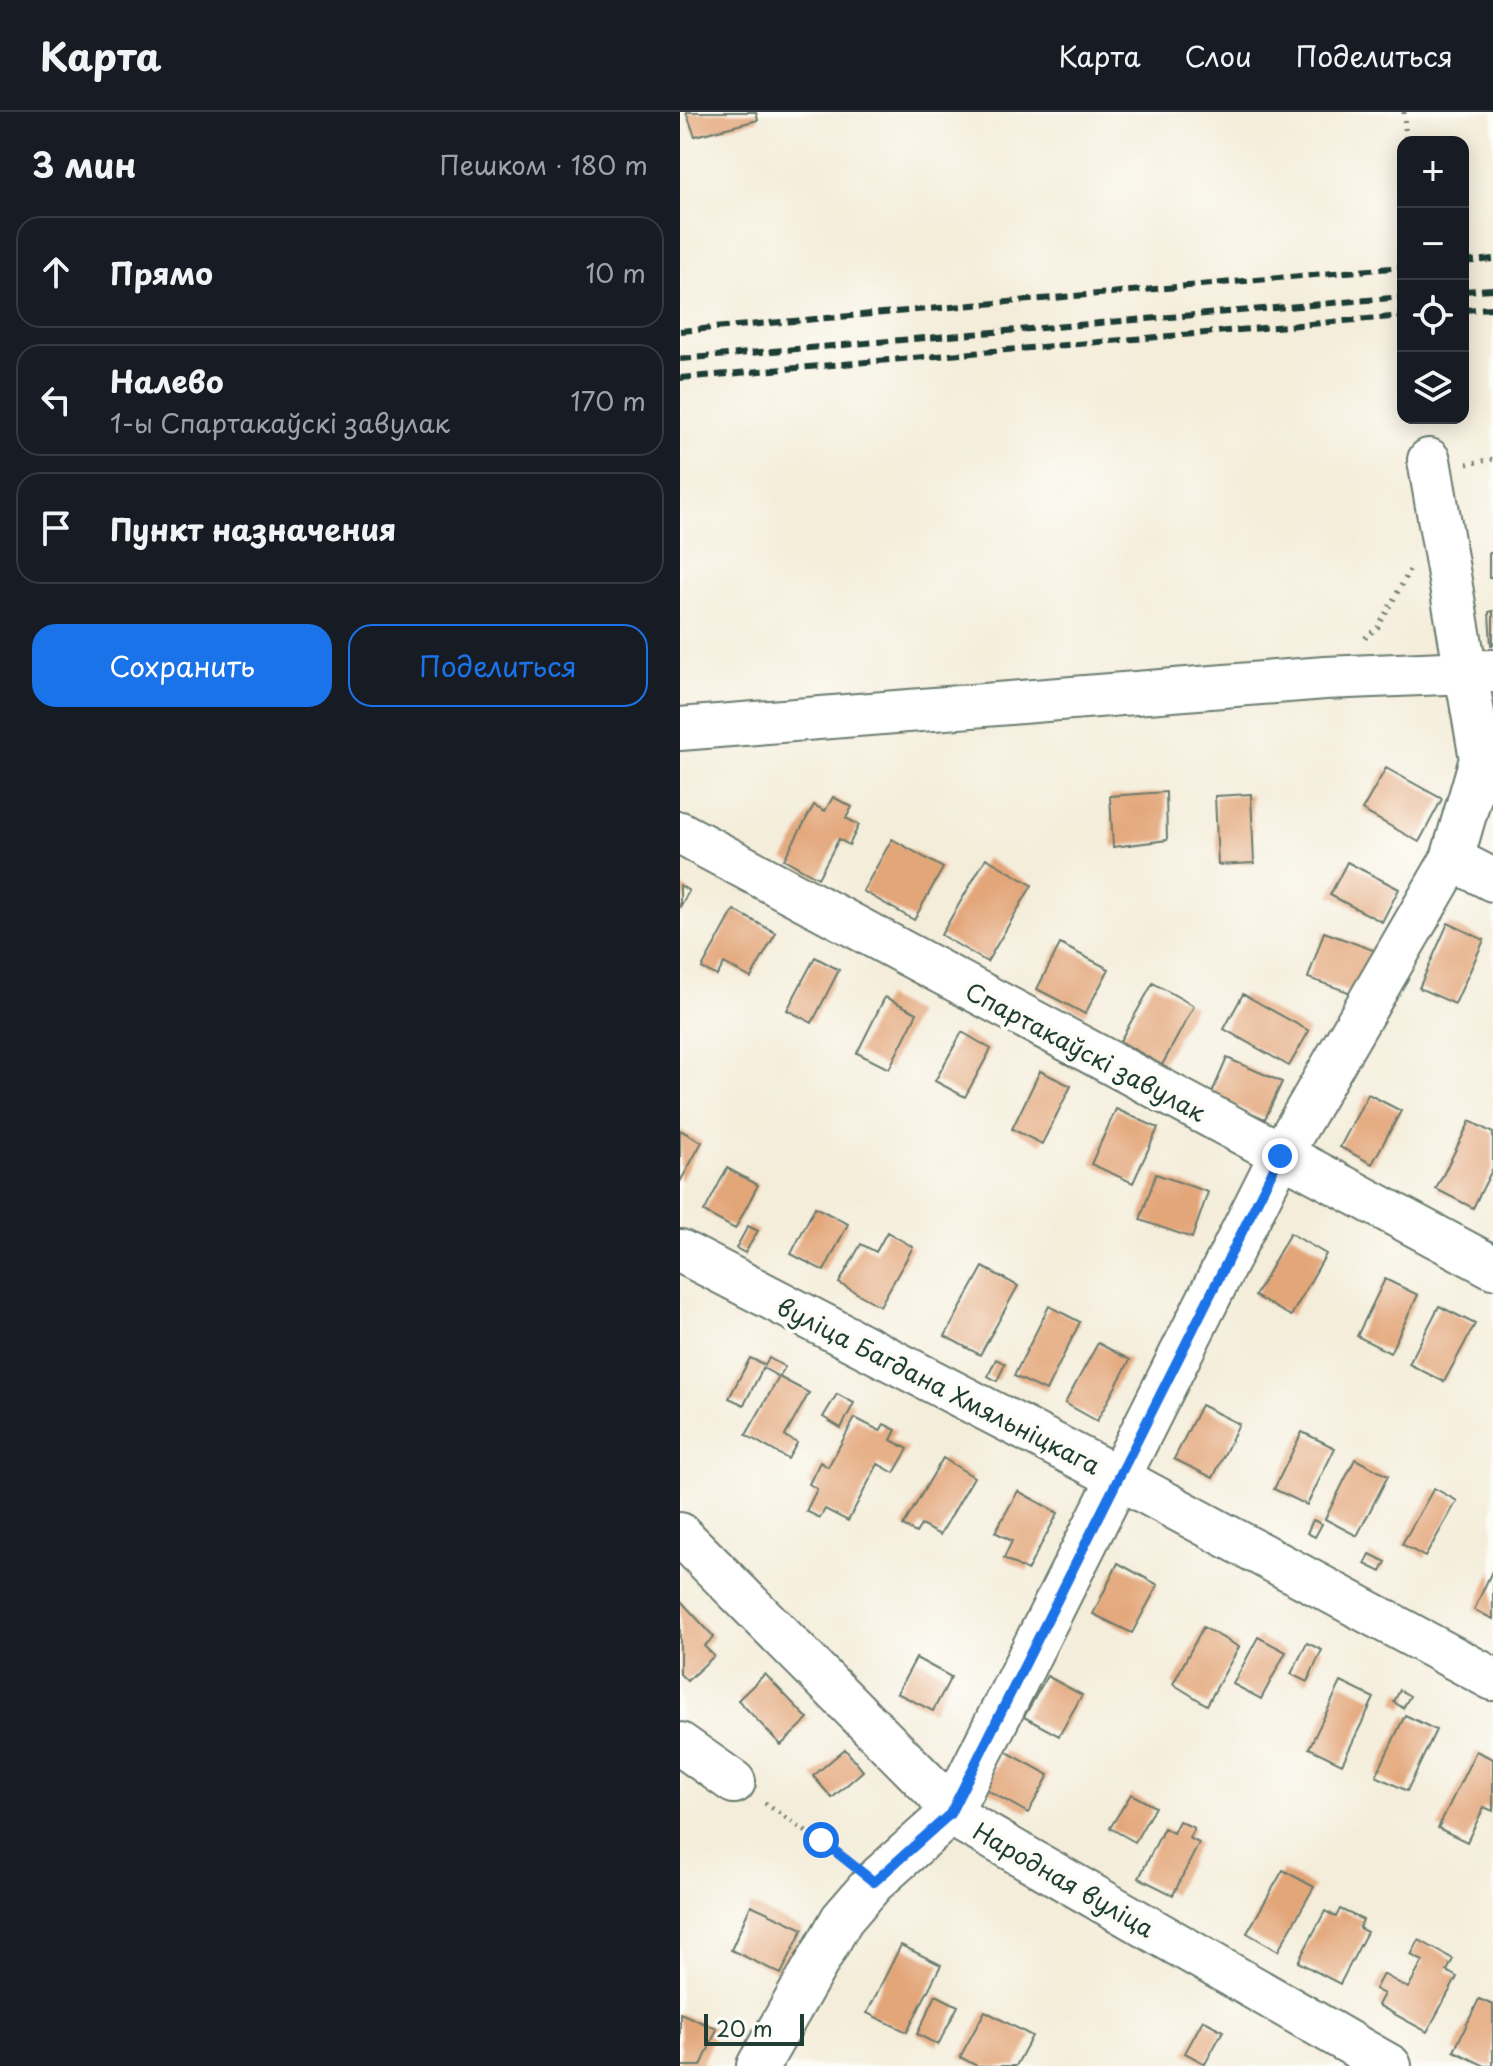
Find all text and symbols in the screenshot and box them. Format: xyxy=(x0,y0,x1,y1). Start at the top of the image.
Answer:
text: Карта xyxy=(40,27,162,84)
text: Карта xyxy=(1058,34,1141,77)
text: Слои xyxy=(1185,34,1252,77)
text: Поделиться xyxy=(1296,34,1453,77)
map controls xyxy=(1397,136,1469,424)
button: + xyxy=(1397,136,1469,208)
text: 3 мин xyxy=(32,138,136,190)
text: Пешком · 180 m xyxy=(440,145,648,184)
button: − xyxy=(1397,208,1469,280)
icon: ahead xyxy=(34,250,78,294)
text: Прямо xyxy=(110,250,213,295)
text: 10 m xyxy=(585,253,646,292)
button: locate xyxy=(1397,280,1469,352)
button: layers xyxy=(1397,352,1469,424)
text: Налево xyxy=(110,358,224,403)
icon: left xyxy=(34,378,78,422)
text: 170 m xyxy=(571,381,646,420)
text: 1-ы Спартакаўскі завулак xyxy=(110,403,450,442)
icon: arrive xyxy=(34,506,78,550)
text: Пункт назначения xyxy=(110,506,396,551)
button: Сохранить xyxy=(32,624,332,707)
button: Поделиться xyxy=(348,624,648,707)
street label: Спартакаўскі завулак xyxy=(959,972,1213,1130)
route end xyxy=(1262,1138,1298,1174)
street label: вуліца Багдана Хмяльніцкага xyxy=(771,1288,1107,1482)
street label: Народная вуліца xyxy=(967,1812,1162,1946)
route start xyxy=(803,1822,839,1858)
scale bar xyxy=(704,2010,804,2046)
text: 20 m xyxy=(716,2011,773,2044)

